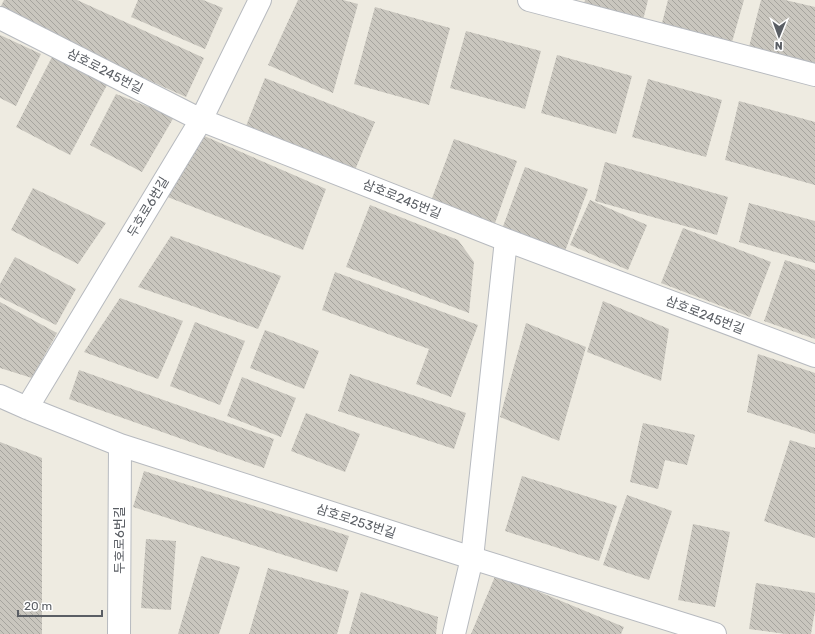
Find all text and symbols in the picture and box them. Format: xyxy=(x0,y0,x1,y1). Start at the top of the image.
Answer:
north arrow xyxy=(759,16,799,56)
text: N xyxy=(775,39,783,52)
street label: 삼호로245번길 xyxy=(65,45,145,97)
street label: 두호로6번길 xyxy=(124,174,172,240)
street label: 삼호로245번길 xyxy=(361,176,443,222)
street label: 삼호로245번길 xyxy=(664,293,746,337)
street label: 삼호로253번길 xyxy=(314,501,398,541)
street label: 두호로6번길 xyxy=(112,506,127,574)
scale bar xyxy=(18,592,102,618)
text: 20 m xyxy=(24,599,52,613)

